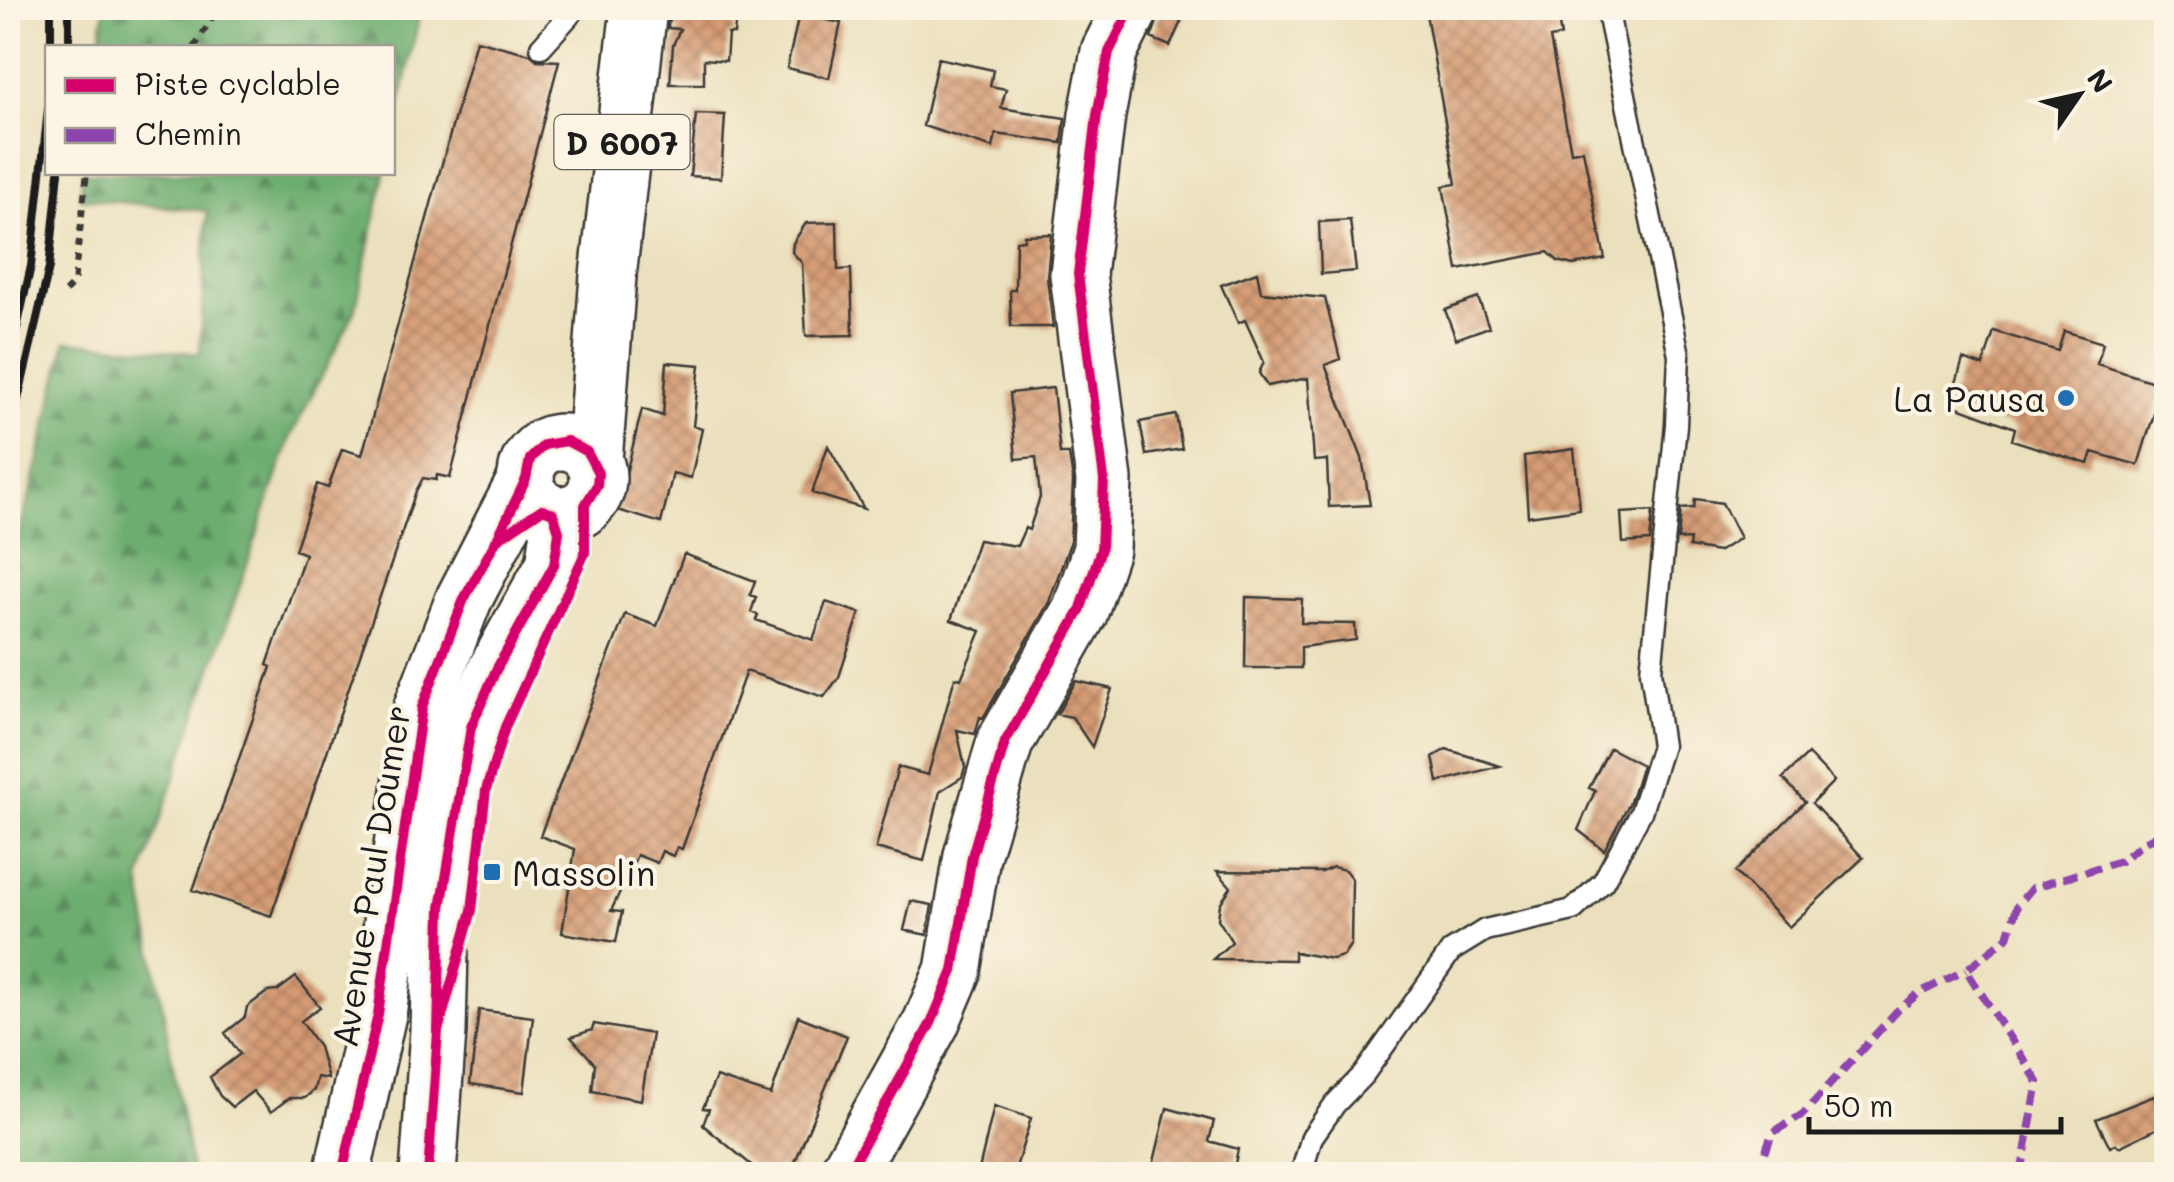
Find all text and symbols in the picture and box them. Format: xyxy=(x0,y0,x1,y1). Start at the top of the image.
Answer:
legend xyxy=(45,45,395,175)
north arrow xyxy=(2029,45,2129,145)
text: N xyxy=(2080,62,2121,99)
text: Piste cyclable xyxy=(135,63,341,103)
text: Chemin xyxy=(135,113,242,153)
road number: D 6007 xyxy=(554,115,690,169)
place label: La Pausa xyxy=(1893,375,2046,421)
marker: La Pausa xyxy=(2055,387,2077,409)
street label: Avenue Paul Doumer xyxy=(320,702,420,1050)
place label: Massolin xyxy=(512,849,655,895)
marker: Massolin xyxy=(481,861,503,883)
scale bar xyxy=(1809,1072,2062,1134)
text: 50 m xyxy=(1824,1085,1894,1125)

